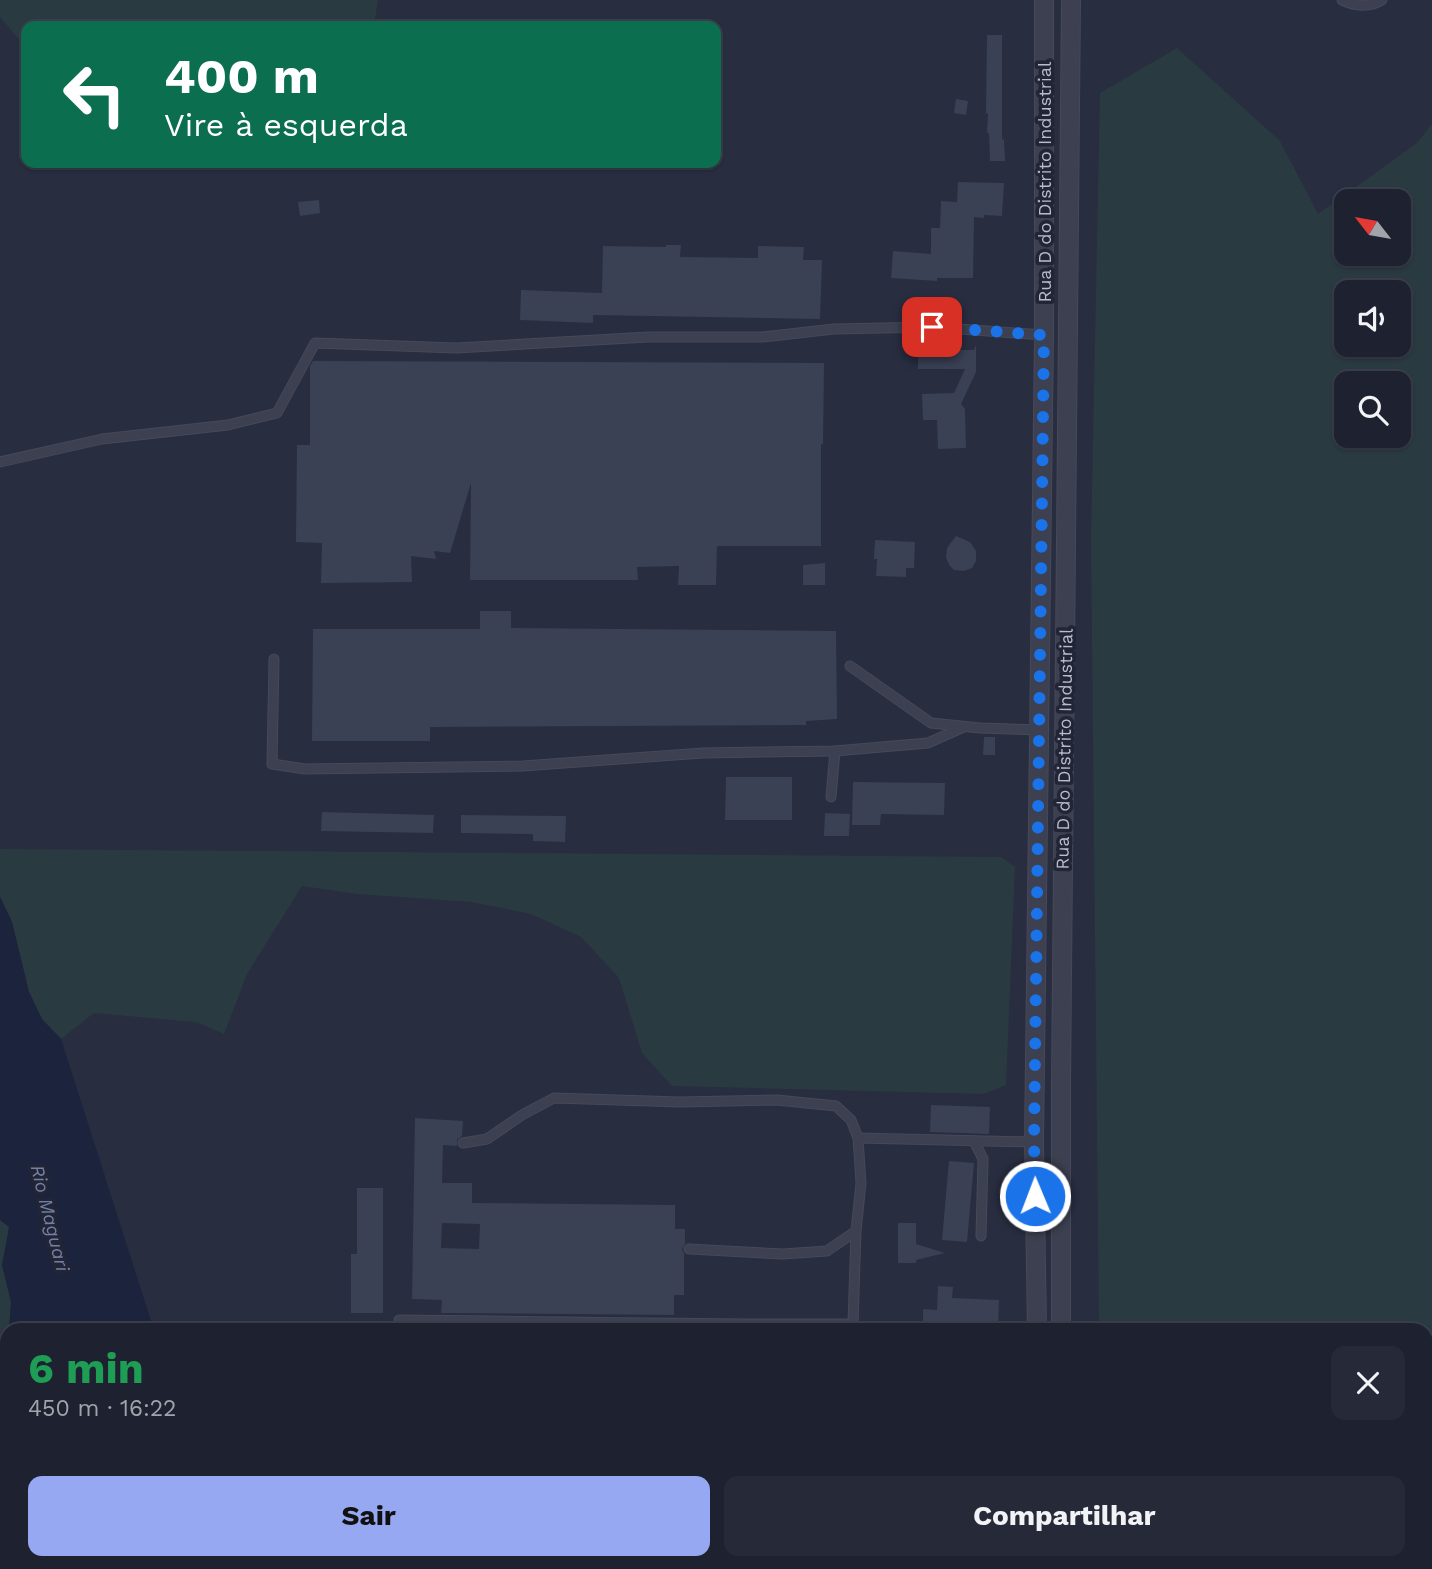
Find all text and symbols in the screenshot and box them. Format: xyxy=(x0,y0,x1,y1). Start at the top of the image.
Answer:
text: 400 m xyxy=(164,47,319,105)
icon: left xyxy=(49,49,140,140)
street label: Rua D do Distrito Industrial xyxy=(1034,61,1055,303)
text: Vire à esquerda xyxy=(164,106,408,144)
north arrow xyxy=(1334,189,1410,266)
map controls xyxy=(1334,189,1411,448)
button: sound xyxy=(1334,280,1411,357)
pin xyxy=(902,297,962,357)
icon: arrive xyxy=(913,308,951,346)
button: search xyxy=(1334,371,1411,448)
street label: Rua D do Distrito Industrial xyxy=(1051,628,1077,870)
position arrow xyxy=(998,1159,1072,1233)
water label: Rio Maguari xyxy=(26,1162,75,1275)
text: 6 min xyxy=(28,1344,144,1393)
button: close xyxy=(1331,1346,1405,1420)
text: 450 m · 16:22 xyxy=(28,1395,177,1422)
button: Sair xyxy=(28,1476,710,1556)
button: Compartilhar xyxy=(724,1476,1405,1556)

